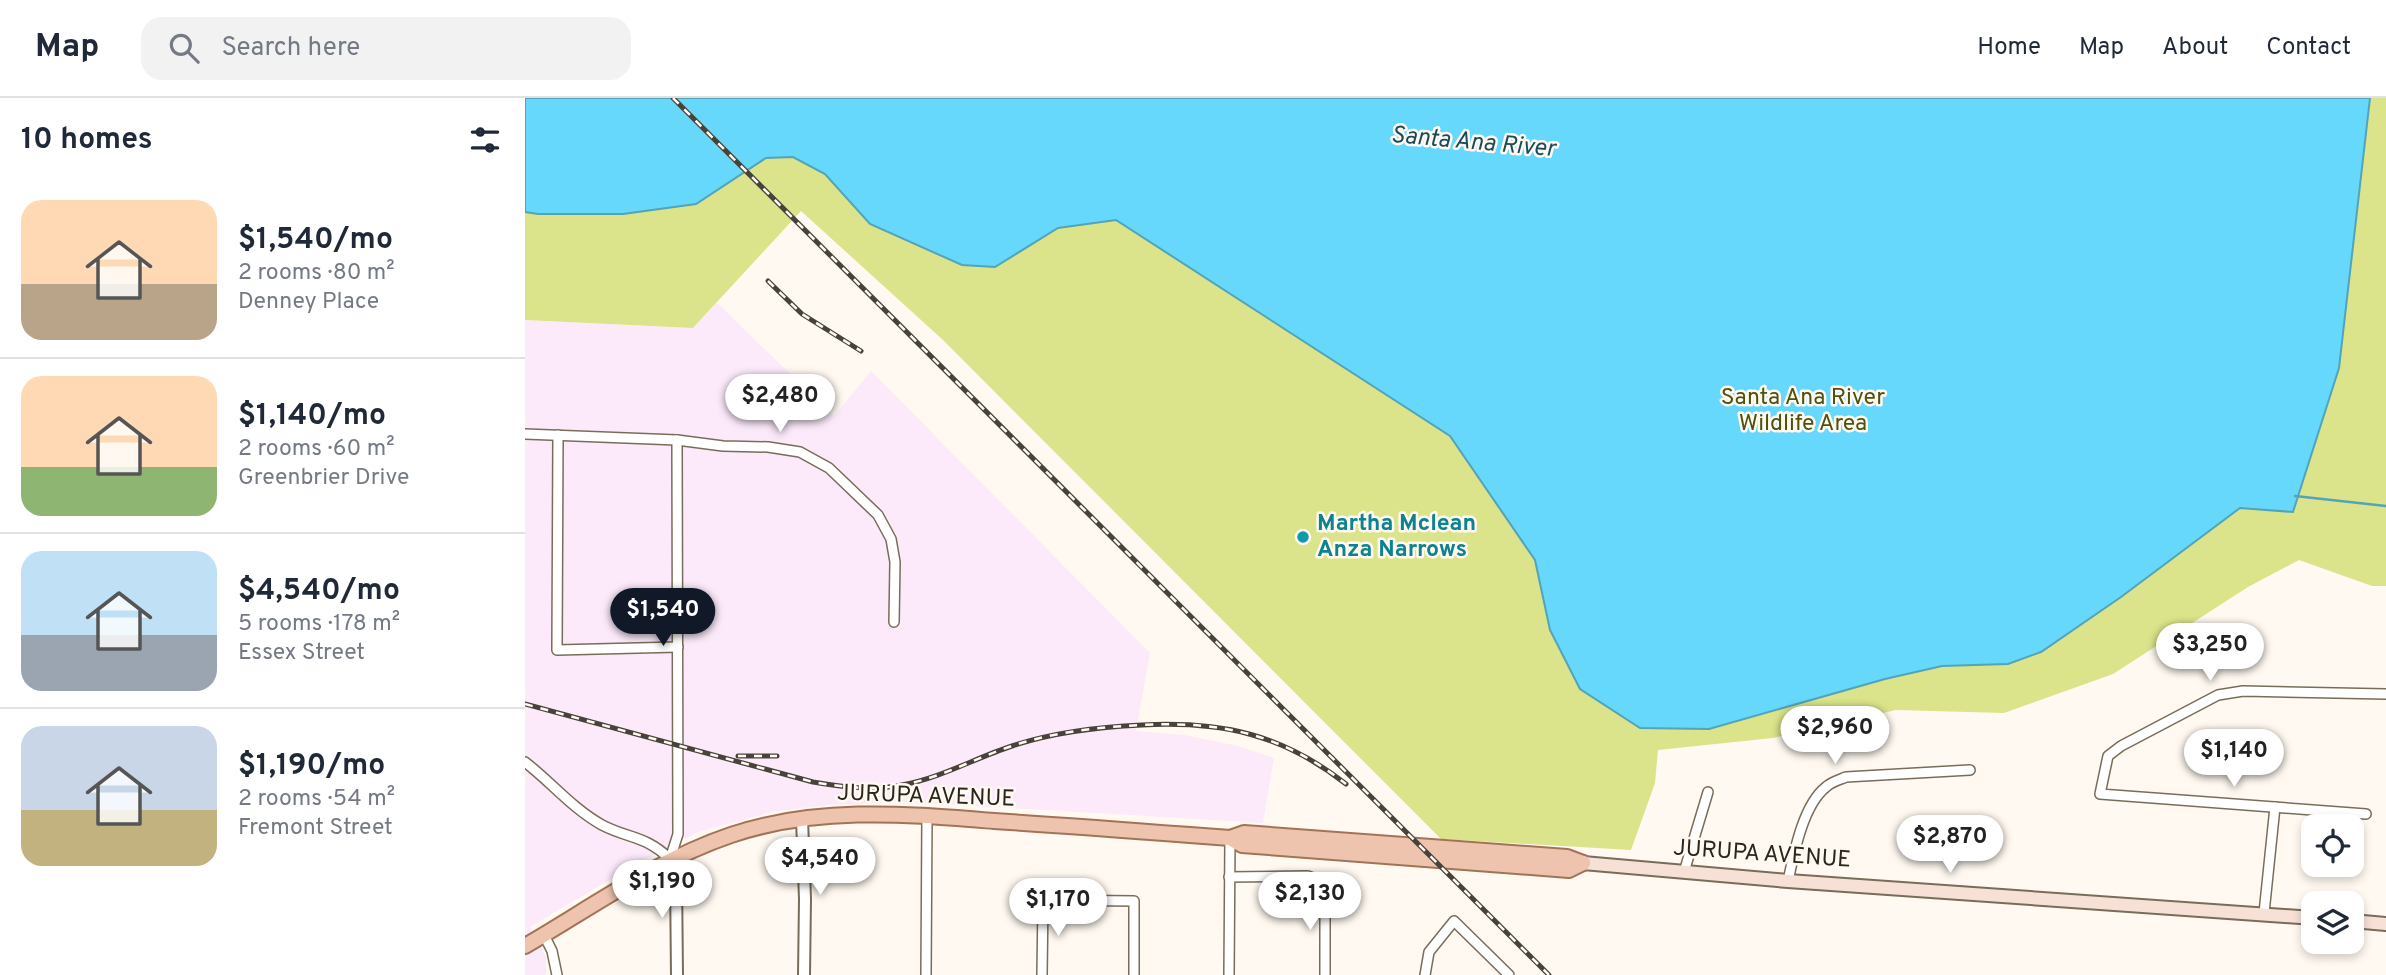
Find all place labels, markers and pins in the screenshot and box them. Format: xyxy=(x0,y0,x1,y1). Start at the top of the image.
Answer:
pin: $2,480 xyxy=(723,374,837,434)
place label: Martha Mclean Anza Narrows xyxy=(1317,510,1476,565)
marker: Martha Mclean Anza Narrows xyxy=(1295,529,1311,545)
pin: $1,540 xyxy=(606,588,720,648)
pin: $3,250 xyxy=(2153,624,2267,683)
pin: $2,960 xyxy=(1778,706,1892,766)
pin: $1,140 xyxy=(2177,730,2291,789)
pin: $2,870 xyxy=(1893,816,2007,875)
pin: $4,540 xyxy=(763,838,877,897)
pin: $1,190 xyxy=(605,860,719,920)
pin: $2,130 xyxy=(1253,872,1367,932)
pin: $1,170 xyxy=(1001,878,1115,938)

